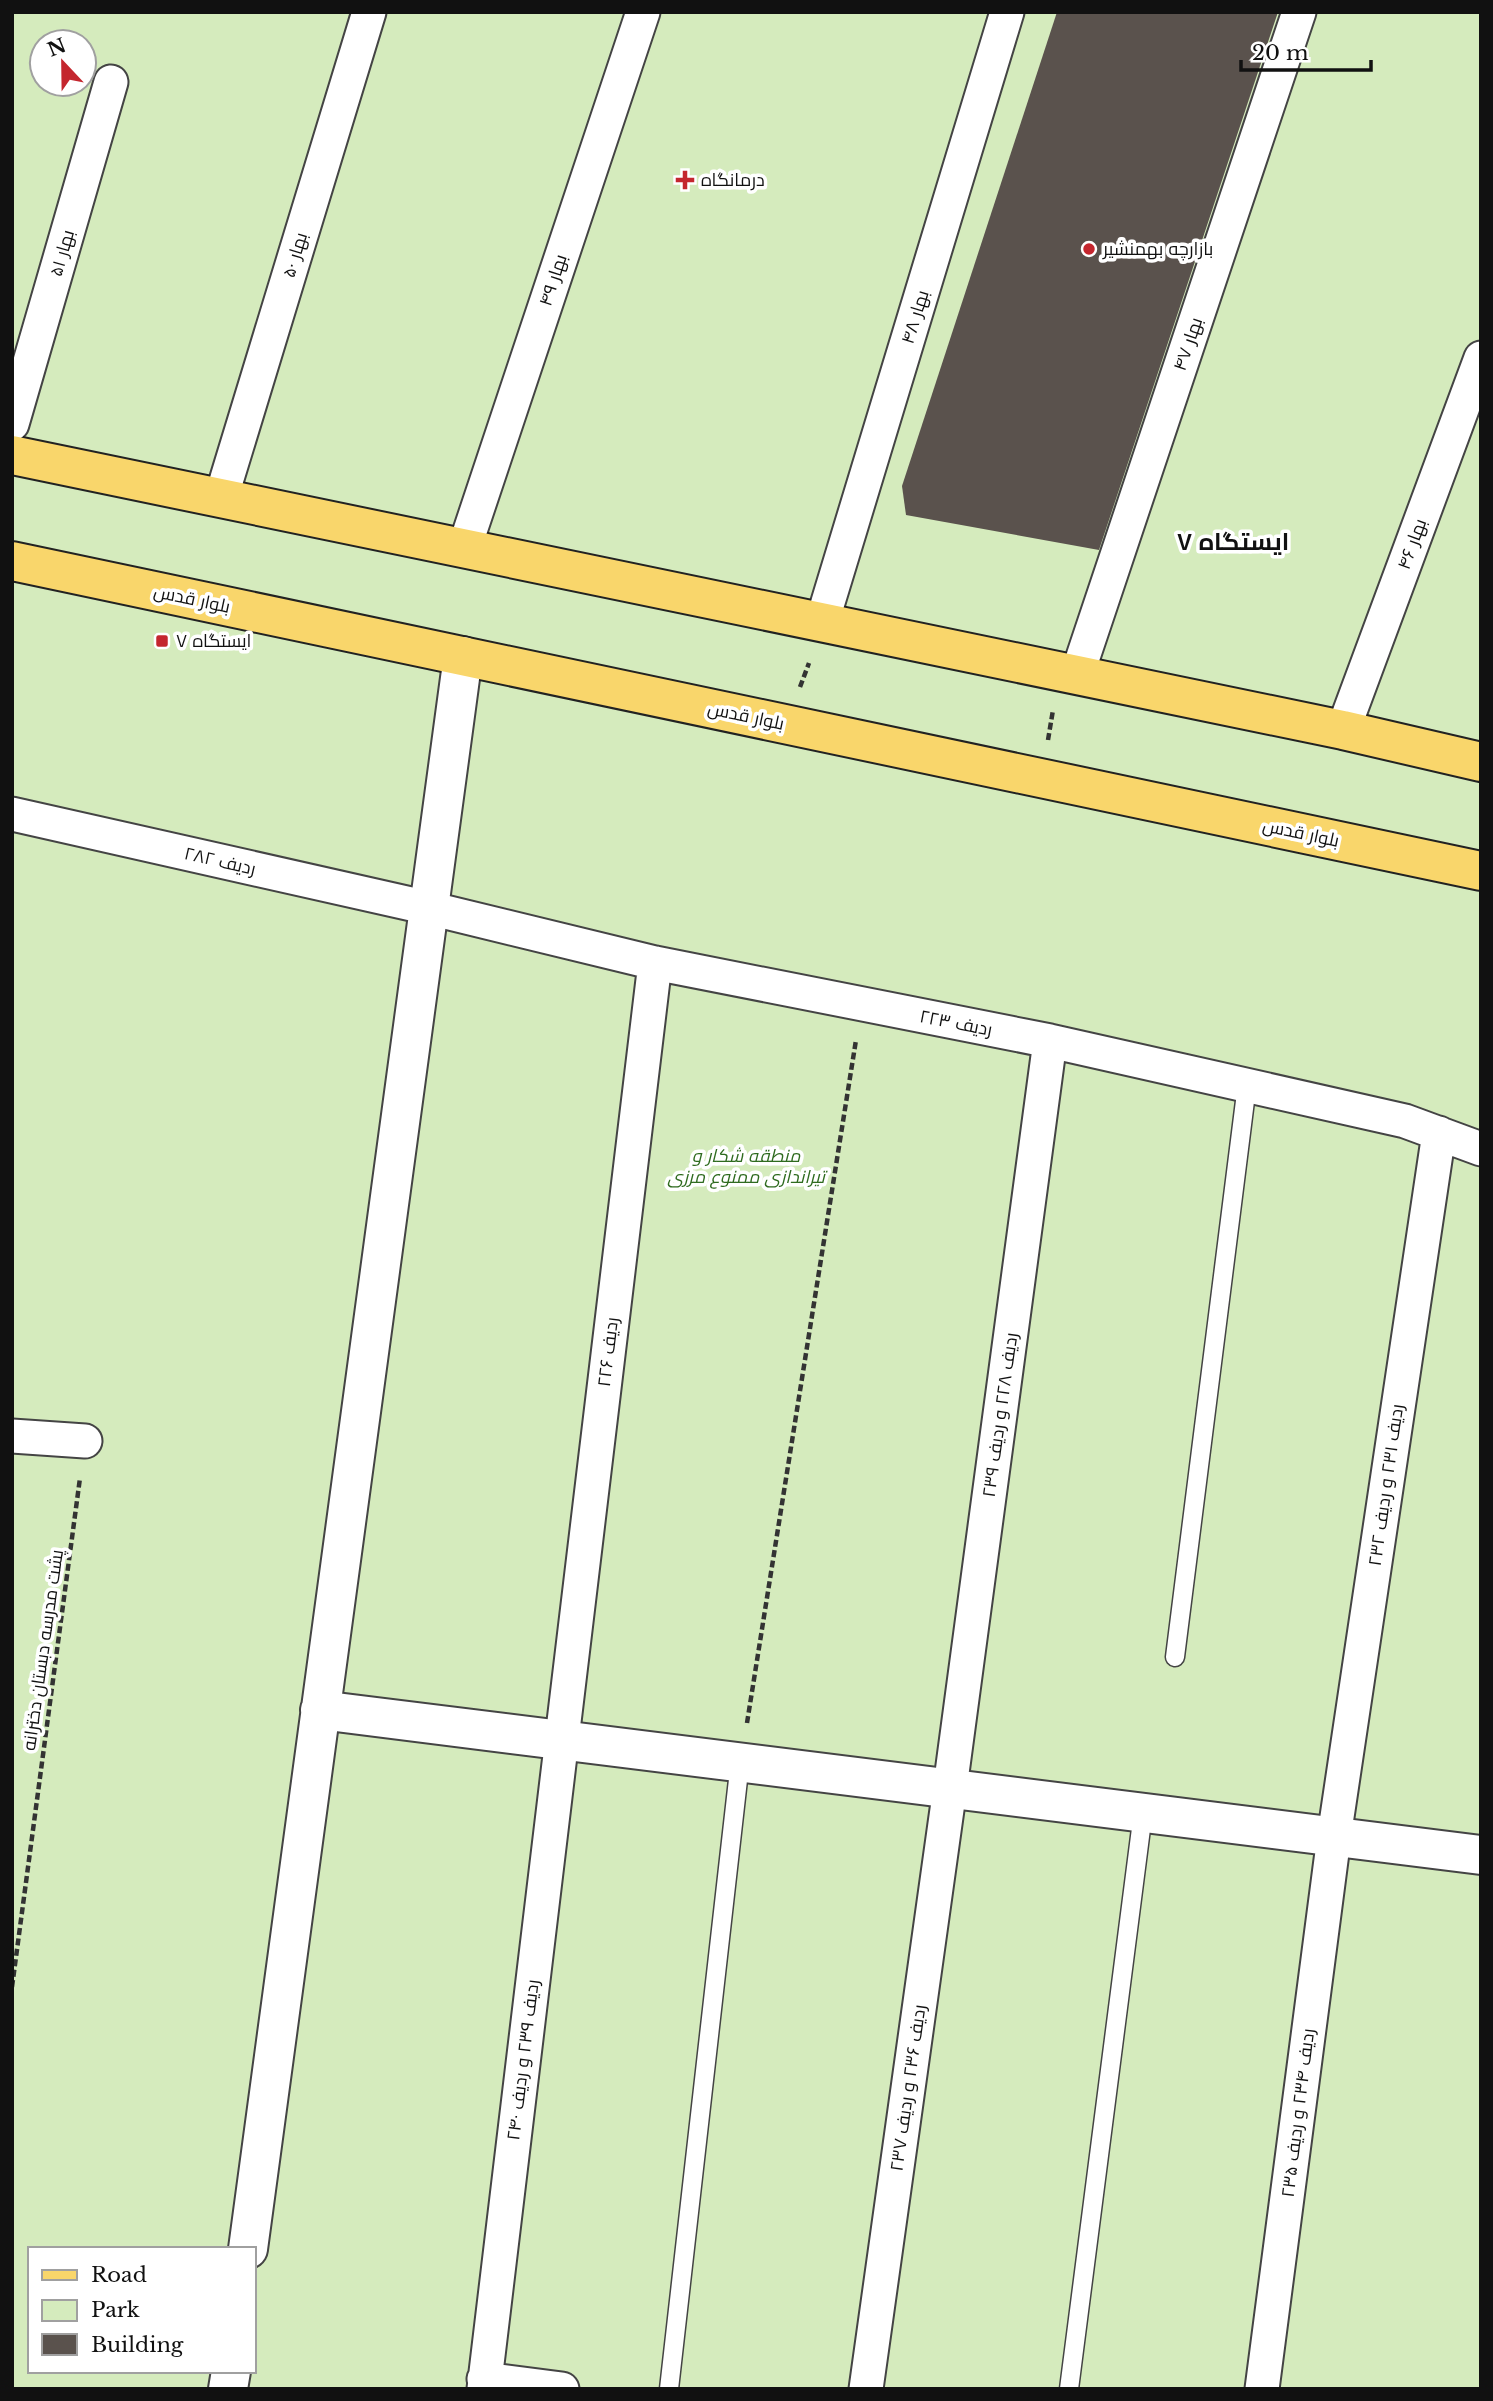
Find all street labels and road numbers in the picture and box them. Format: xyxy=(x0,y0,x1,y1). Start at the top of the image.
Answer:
street label: بهار ۵۱ xyxy=(45,227,79,279)
street label: بهار ۵۰ xyxy=(278,230,312,280)
street label: بهار ۴۹ xyxy=(534,251,572,309)
street label: بهار ۴۸ xyxy=(896,287,934,347)
street label: بهار ۴۷ xyxy=(1169,314,1207,374)
street label: بهار ۴۶ xyxy=(1393,516,1431,572)
street label: بلوار قدس xyxy=(152,580,232,618)
street label: بلوار قدس xyxy=(706,697,786,735)
street label: بلوار قدس xyxy=(1261,814,1341,852)
street label: ردیف ۲۸۲ xyxy=(182,842,258,880)
street label: ردیف ۲۲۳ xyxy=(918,1005,994,1041)
street label: ردیف ۲۲۶ xyxy=(593,1316,623,1388)
street label: ردیف ۲۲۸ و ردیف ۲۳۹ xyxy=(978,1331,1022,1499)
street label: ردیف ۲۳۱ و ردیف ۲۳۲ xyxy=(1364,1403,1408,1567)
street label: پشت مدرسه دبستان دخترانه xyxy=(18,1548,69,1752)
street label: ردیف ۲۳۹ و ردیف ۲۴۰ xyxy=(502,1978,544,2142)
street label: ردیف ۲۳۶ و ردیف ۲۳۷ xyxy=(885,2003,931,2173)
street label: ردیف ۲۳۴ و ردیف ۲۳۵ xyxy=(1277,2027,1319,2199)

